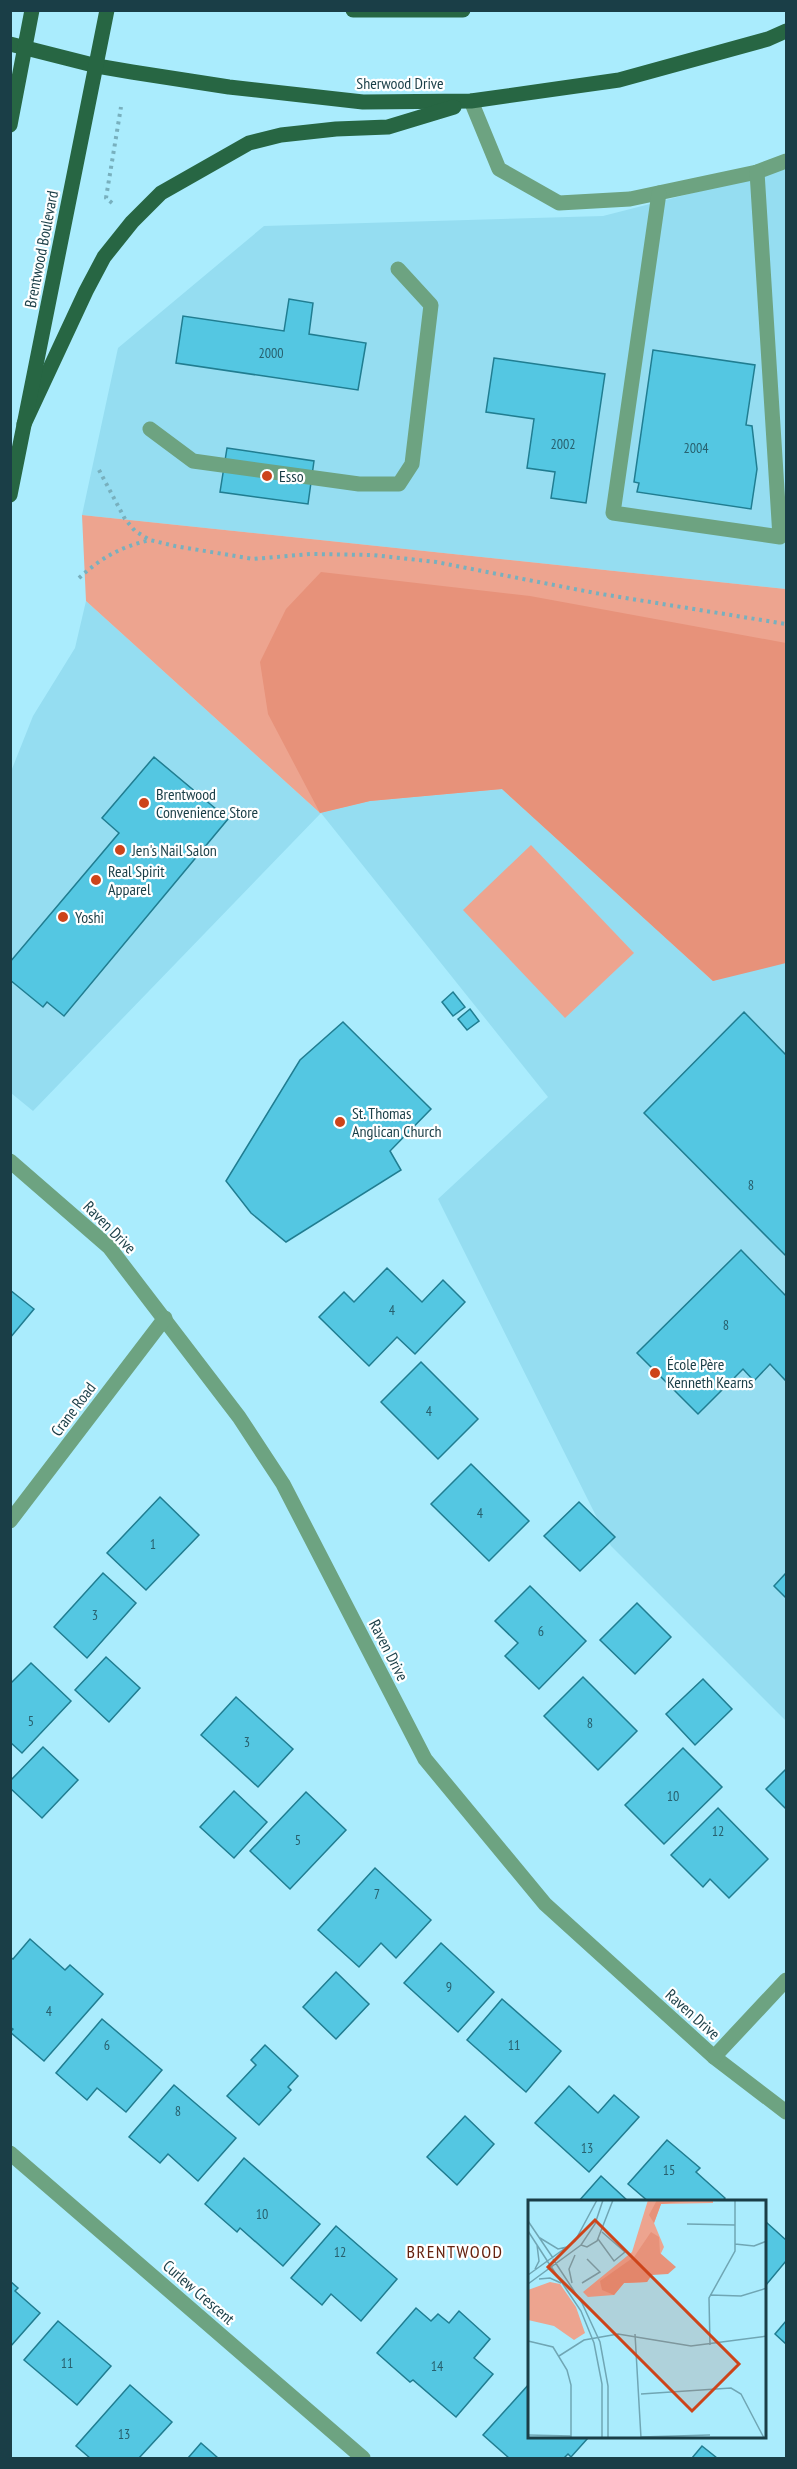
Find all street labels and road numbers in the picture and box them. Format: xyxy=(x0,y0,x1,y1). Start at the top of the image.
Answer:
street label: Sherwood Drive xyxy=(356,73,444,93)
street label: Brentwood Boulevard xyxy=(20,189,62,309)
street label: Raven Drive xyxy=(79,1196,141,1258)
street label: Crane Road xyxy=(46,1378,100,1440)
street label: Raven Drive xyxy=(365,1616,413,1684)
street label: Raven Drive xyxy=(662,1984,724,2044)
street label: Curlew Crescent xyxy=(159,2256,239,2329)

